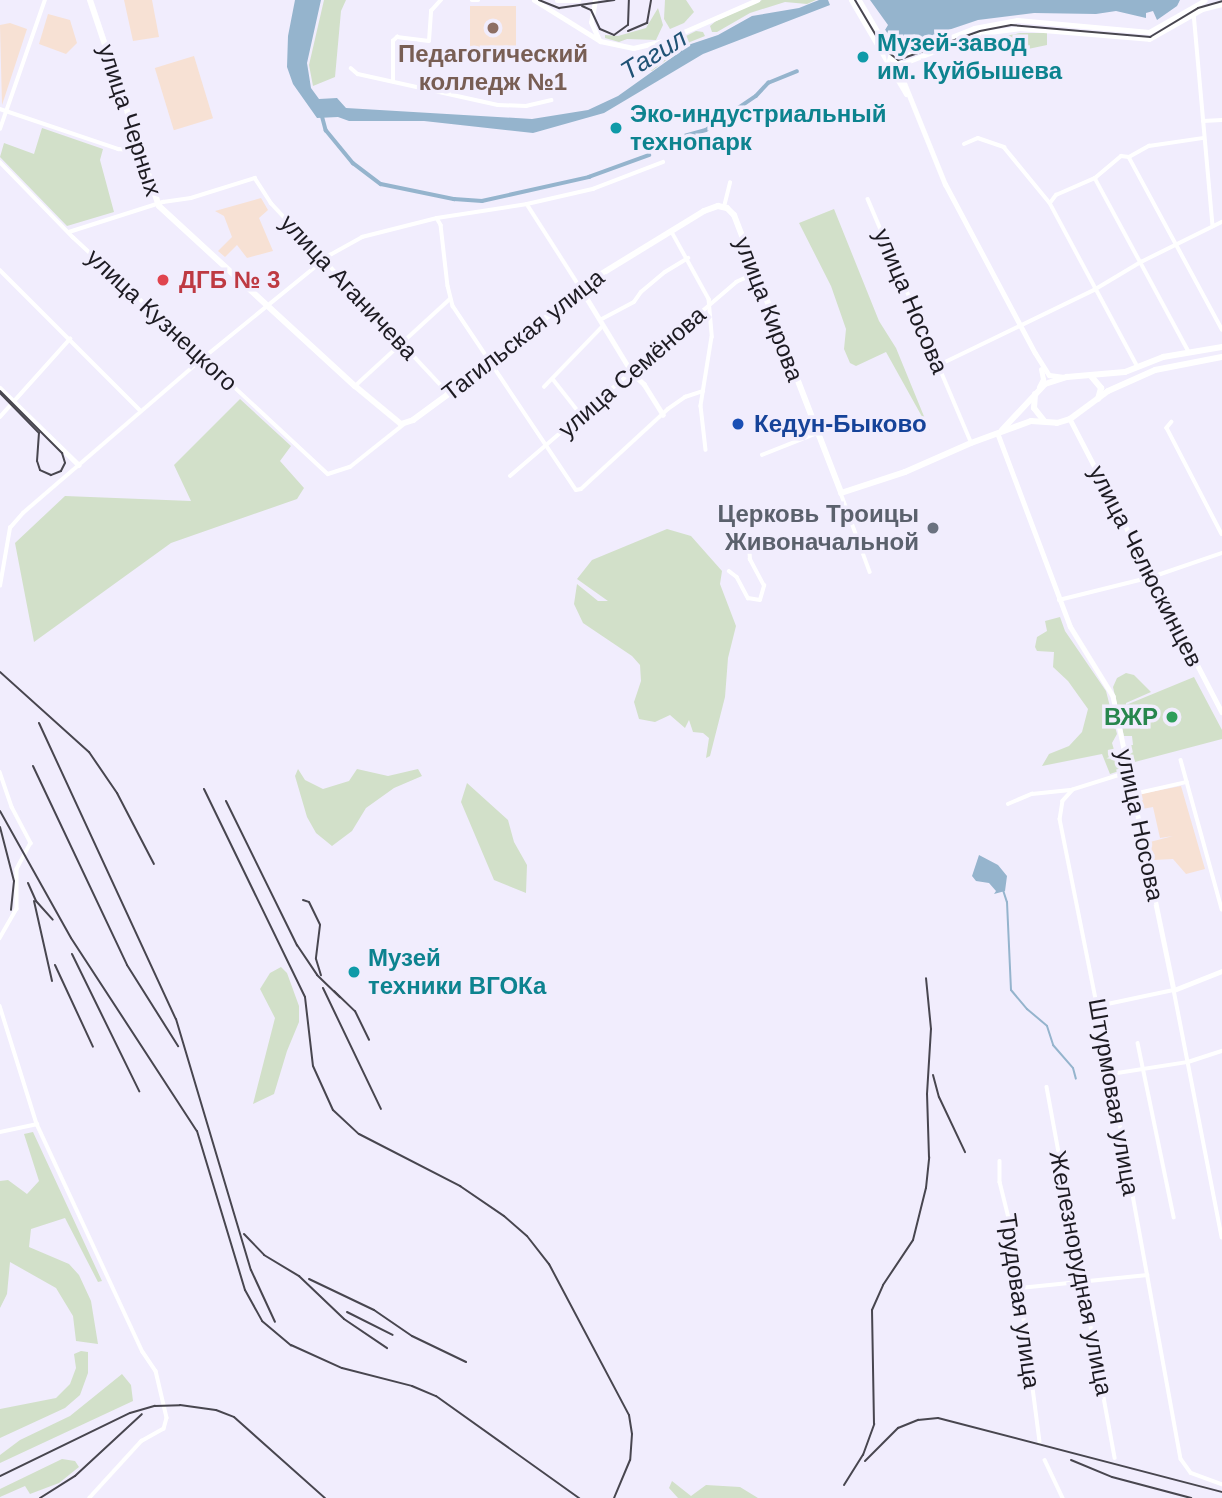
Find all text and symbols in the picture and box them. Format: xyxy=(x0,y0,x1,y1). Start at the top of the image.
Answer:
marker: Педагогический колледж №1 xyxy=(485,20,501,36)
water label: Тагил xyxy=(615,23,693,87)
place label: Музей-завод им. Куйбышева xyxy=(877,29,1062,85)
street label: улица Черных xyxy=(92,40,168,200)
place label: Педагогический колледж №1 xyxy=(398,40,588,96)
marker: Музей-завод им. Куйбышева xyxy=(855,49,871,65)
place label: Эко-индустриальный технопарк xyxy=(630,100,887,156)
marker: Эко-индустриальный технопарк xyxy=(608,120,624,136)
street label: улица Аганичева xyxy=(274,208,424,366)
street label: улица Носова xyxy=(868,224,954,378)
street label: улица Кирова xyxy=(728,233,810,385)
street label: улица Кузнецкого xyxy=(81,243,243,397)
street label: Тагильская улица xyxy=(436,263,610,407)
place label: ДГБ № 3 xyxy=(179,266,280,294)
marker: ДГБ № 3 xyxy=(153,270,173,290)
street label: улица Семёнова xyxy=(553,300,711,444)
place label: Кедун-Быково xyxy=(754,410,927,438)
marker: Кедун-Быково xyxy=(728,414,748,434)
street label: улица Челюскинцев xyxy=(1083,461,1209,671)
place label: Церковь Троицы Живоначальной xyxy=(718,500,919,556)
marker: Церковь Троицы Живоначальной xyxy=(925,520,941,536)
place label: ВЖР xyxy=(1104,703,1158,731)
marker: ВЖР xyxy=(1164,709,1180,725)
street label: улица Носова xyxy=(1110,746,1170,904)
place label: Музей техники ВГОКа xyxy=(368,944,546,1000)
marker: Музей техники ВГОКа xyxy=(346,964,362,980)
street label: Штурмовая улица xyxy=(1082,996,1146,1198)
street label: Железнорудная улица xyxy=(1043,1148,1119,1398)
street label: Трудовая улица xyxy=(993,1212,1047,1390)

